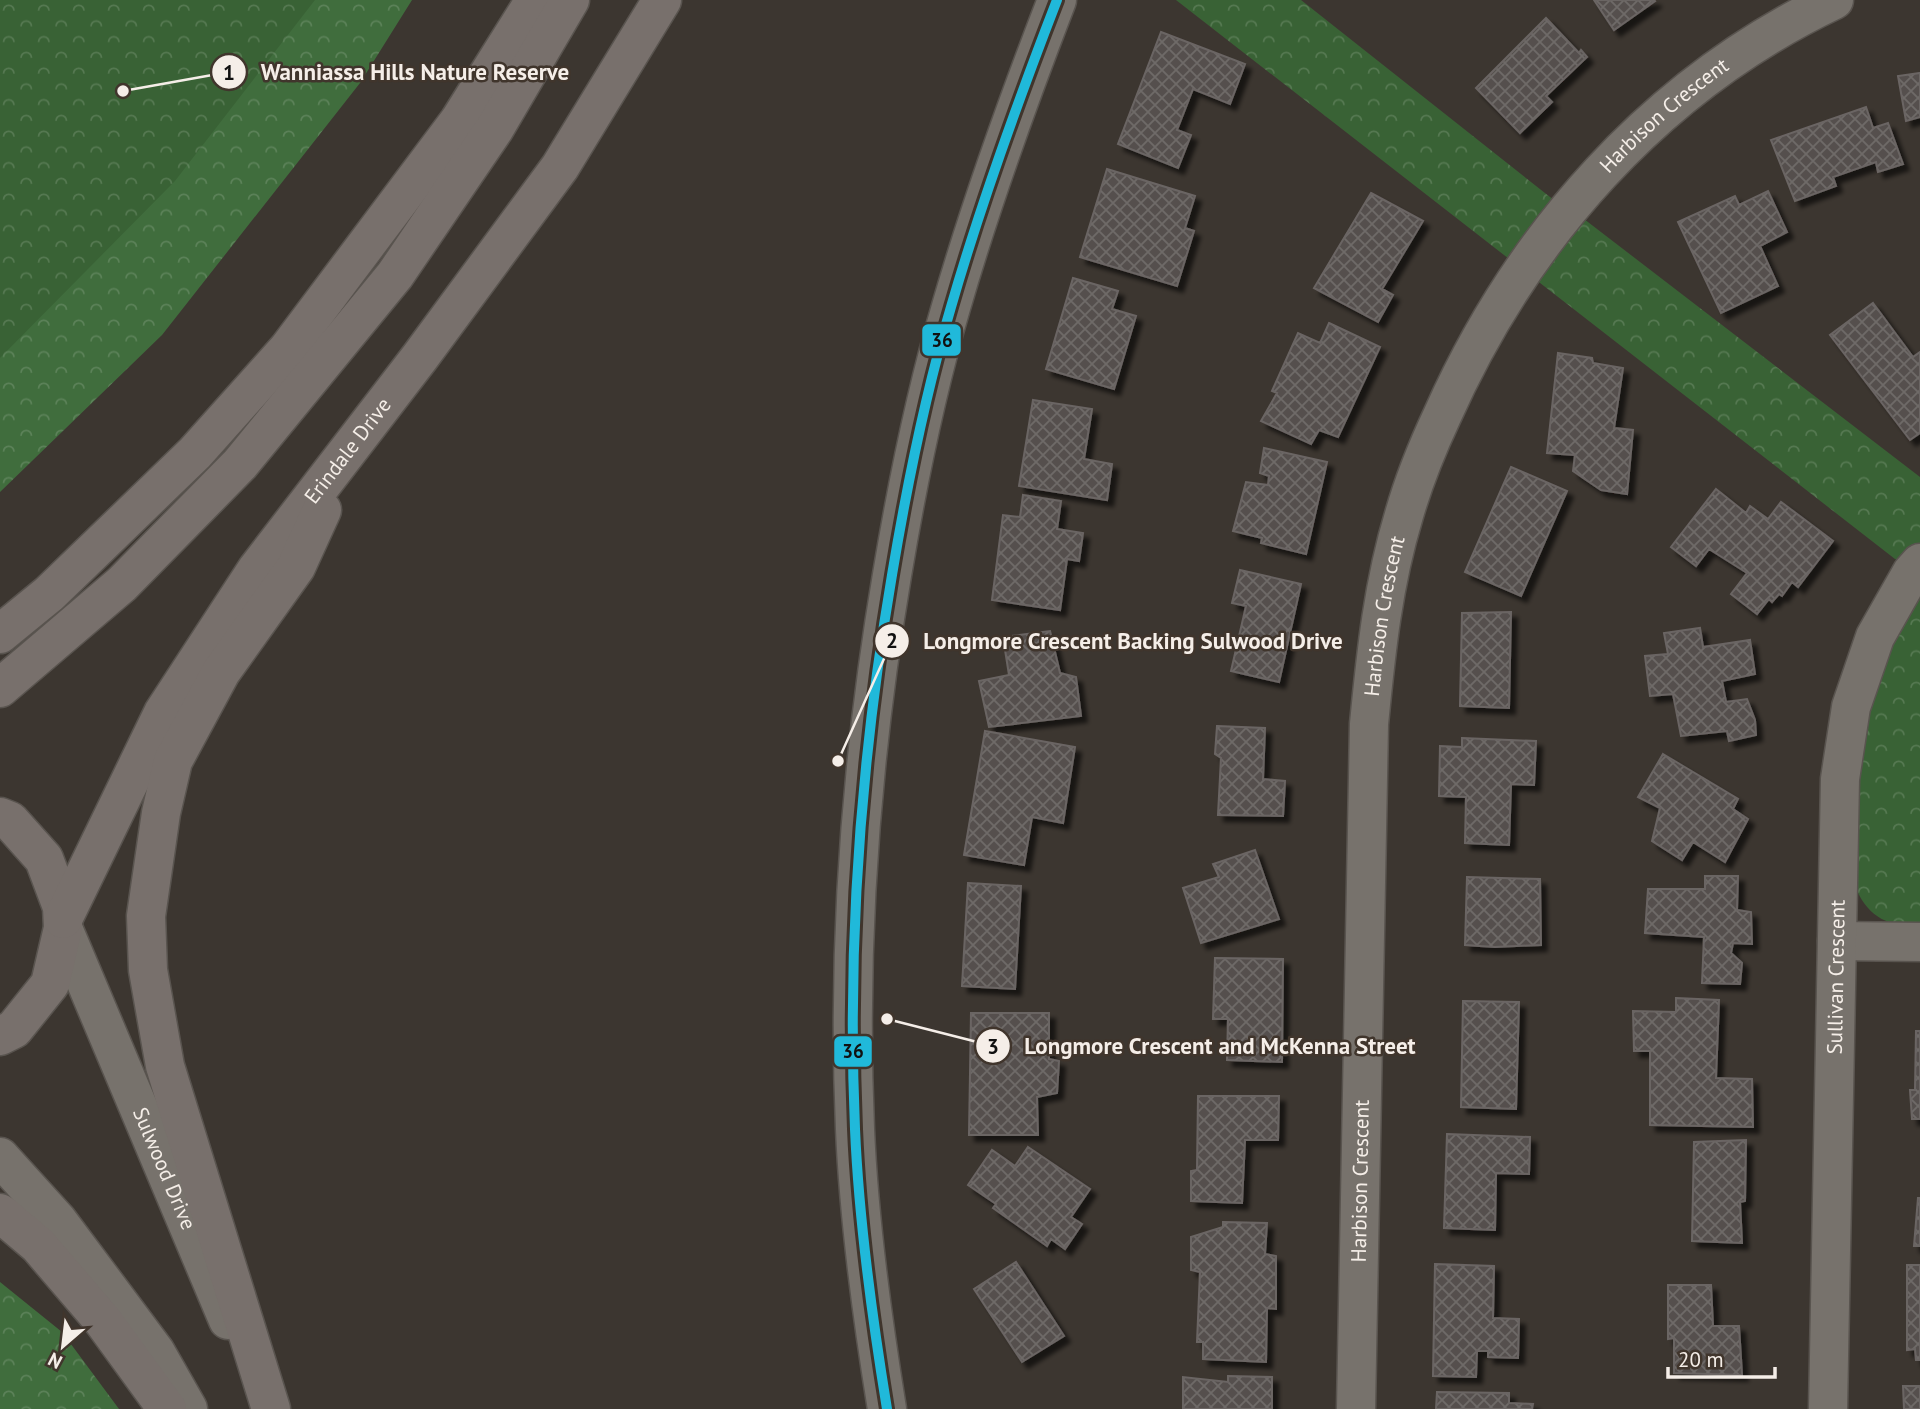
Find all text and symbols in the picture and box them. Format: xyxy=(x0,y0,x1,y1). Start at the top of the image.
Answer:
callout: Wanniassa Hills Nature Reserve xyxy=(212,50,583,94)
street label: Harbison Crescent xyxy=(1593,51,1733,178)
text: Wanniassa Hills Nature Reserve xyxy=(261,57,569,86)
text: 1 xyxy=(223,59,235,86)
line badge: 36 xyxy=(921,323,962,357)
text: 36 xyxy=(931,328,953,352)
street label: Erindale Drive xyxy=(298,392,397,509)
street label: Harbison Crescent xyxy=(1358,533,1411,698)
callout: Longmore Crescent Backing Sulwood Drive xyxy=(875,619,1357,663)
text: Longmore Crescent Backing Sulwood Drive xyxy=(923,626,1343,655)
text: 2 xyxy=(886,627,898,654)
street label: Sullivan Crescent xyxy=(1821,899,1851,1055)
callout: Longmore Crescent and McKenna Street xyxy=(975,1024,1430,1068)
text: Longmore Crescent and McKenna Street xyxy=(1024,1031,1416,1060)
text: 3 xyxy=(987,1033,999,1060)
line badge: 36 xyxy=(833,1035,873,1068)
text: 36 xyxy=(842,1039,864,1063)
street label: Harbison Crescent xyxy=(1345,1100,1375,1263)
street label: Sulwood Drive xyxy=(127,1103,202,1234)
north arrow xyxy=(28,1311,98,1381)
scale bar xyxy=(1668,1336,1775,1380)
text: 20 m xyxy=(1678,1346,1724,1373)
text: N xyxy=(44,1347,66,1375)

